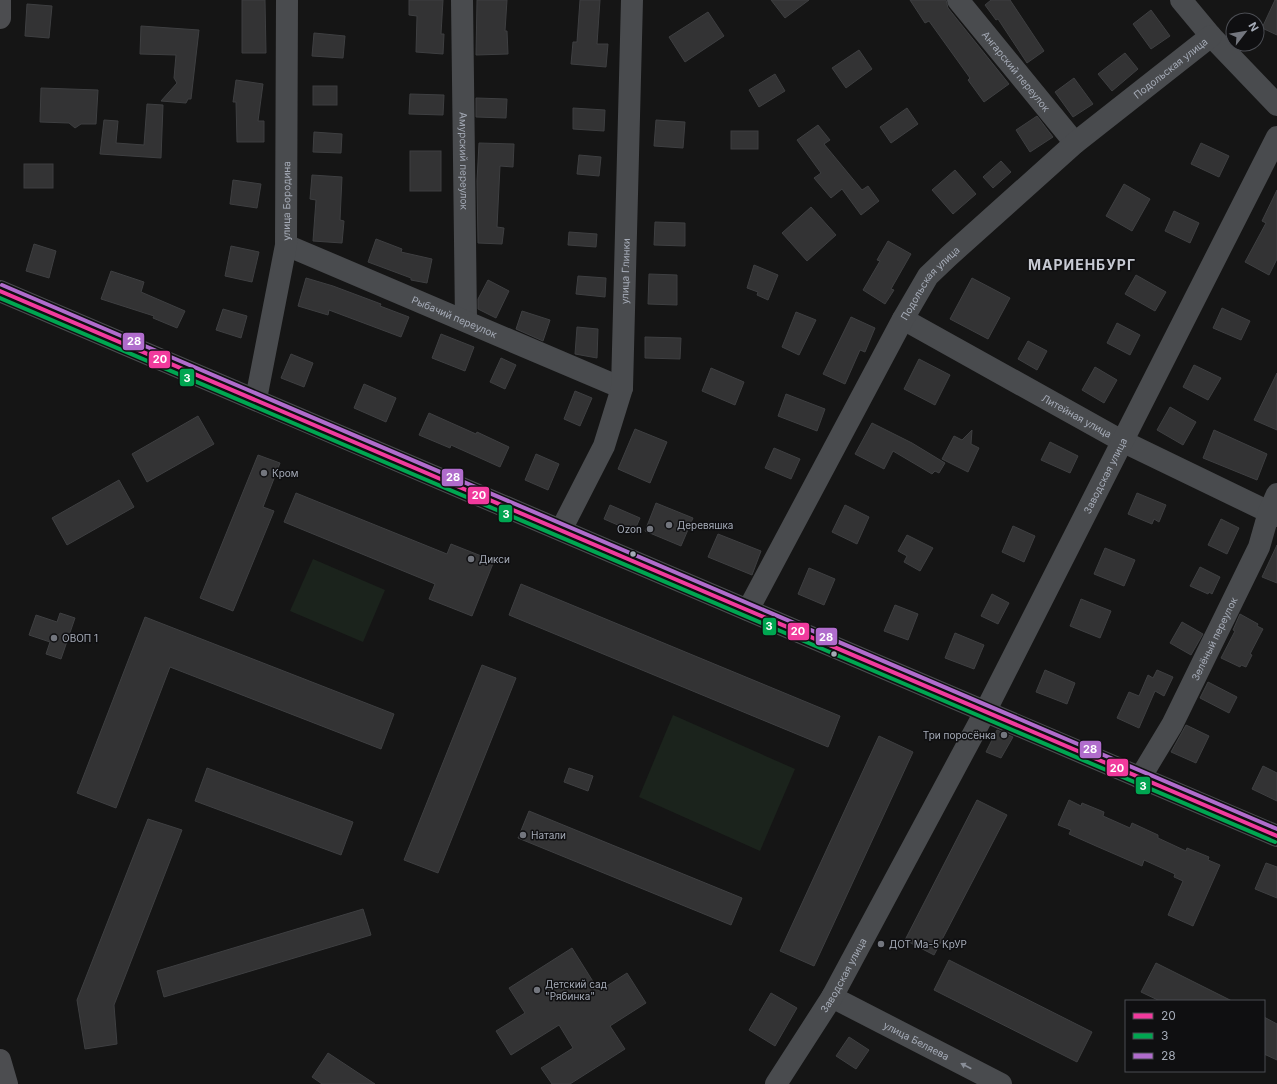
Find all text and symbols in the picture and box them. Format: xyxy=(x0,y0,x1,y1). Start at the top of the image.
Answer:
north arrow xyxy=(1225,12,1265,52)
text: N xyxy=(1245,20,1262,34)
street label: Ангарский переулок xyxy=(980,28,1053,114)
street label: Подольская улица xyxy=(1131,35,1210,101)
street label: Амурский переулок xyxy=(457,112,471,211)
street label: улица Бородина xyxy=(280,161,292,241)
street label: улица Глинки xyxy=(618,238,632,304)
street label: Подольская улица xyxy=(898,244,962,322)
district label: МАРИЕНБУРГ xyxy=(1028,256,1136,273)
street label: Рыбачий переулок xyxy=(410,293,499,340)
line badge: 28 xyxy=(122,332,145,351)
text: 28 xyxy=(127,334,141,348)
line badge: 20 xyxy=(148,350,171,369)
text: 20 xyxy=(153,352,167,366)
line badge: 3 xyxy=(179,368,195,387)
text: 3 xyxy=(183,371,191,385)
street label: Литейная улица xyxy=(1040,392,1114,440)
street label: Заводская улица xyxy=(1081,436,1129,516)
place label: Кром xyxy=(272,467,299,479)
marker: Кром xyxy=(259,468,269,478)
line badge: 28 xyxy=(441,468,464,487)
text: 28 xyxy=(446,470,460,484)
line badge: 20 xyxy=(467,486,490,505)
text: 20 xyxy=(472,488,486,502)
line badge: 3 xyxy=(498,504,513,523)
text: 3 xyxy=(502,507,510,521)
place label: Деревяшка xyxy=(677,519,733,531)
marker: Деревяшка xyxy=(664,520,674,530)
place label: Ozon xyxy=(617,523,642,535)
marker: Ozon xyxy=(645,524,655,534)
unlabelled marker xyxy=(628,549,638,559)
place label: Дикси xyxy=(479,553,510,565)
marker: Дикси xyxy=(466,554,476,564)
street label: Зелёный переулок xyxy=(1189,594,1240,682)
line badge: 3 xyxy=(762,617,777,636)
text: 3 xyxy=(765,619,773,633)
line badge: 20 xyxy=(787,622,810,641)
text: 20 xyxy=(791,624,805,638)
line badge: 28 xyxy=(815,627,838,646)
text: 28 xyxy=(819,630,833,644)
place label: ОВОП 1 xyxy=(62,632,98,644)
marker: ОВОП 1 xyxy=(49,633,59,643)
unlabelled marker xyxy=(829,649,839,659)
place label: Три поросёнка xyxy=(923,729,996,741)
marker: Три поросёнка xyxy=(999,730,1009,740)
line badge: 28 xyxy=(1079,740,1102,759)
text: 28 xyxy=(1083,742,1097,756)
line badge: 20 xyxy=(1106,758,1129,777)
text: 20 xyxy=(1110,761,1124,775)
line badge: 3 xyxy=(1135,776,1151,795)
text: 3 xyxy=(1139,779,1147,793)
place label: Натали xyxy=(531,829,566,841)
marker: Натали xyxy=(518,830,528,840)
street label: Заводская улица xyxy=(818,936,869,1015)
place label: ДОТ Ма-5 КрУР xyxy=(889,938,967,950)
marker: ДОТ Ма-5 КрУР xyxy=(876,939,886,949)
place label: Детский сад "Рябинка" xyxy=(545,978,607,1002)
marker: Детский сад "Рябинка" xyxy=(532,985,542,995)
legend xyxy=(1125,1000,1265,1072)
text: 20 xyxy=(1161,1008,1176,1023)
street label: улица Беляева xyxy=(882,1019,951,1062)
text: 3 xyxy=(1161,1028,1168,1043)
text: 28 xyxy=(1161,1048,1176,1063)
one-way arrow xyxy=(960,1063,972,1069)

